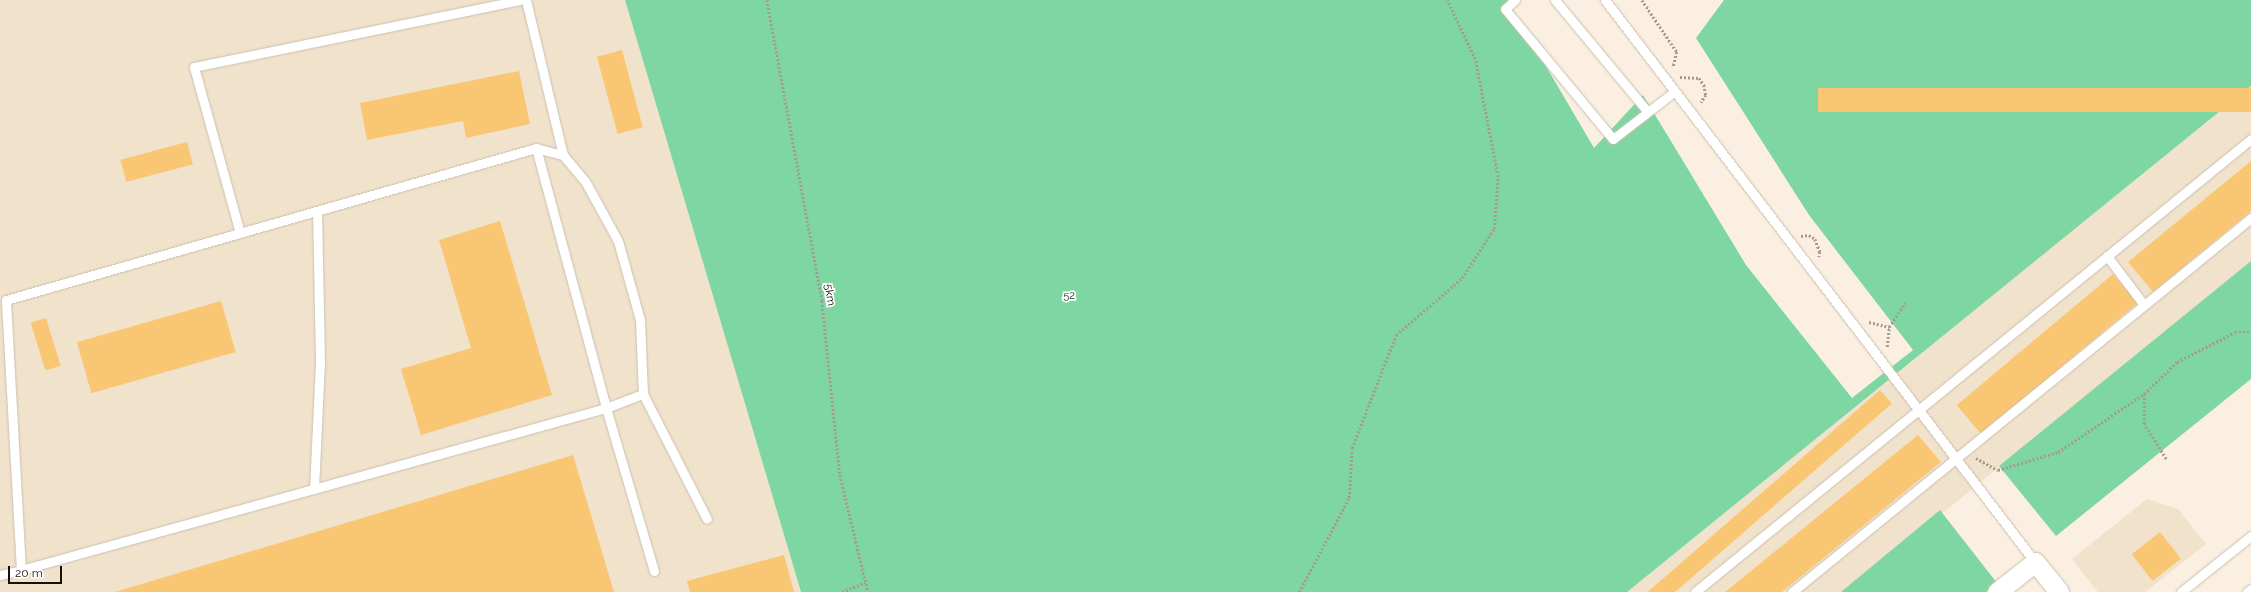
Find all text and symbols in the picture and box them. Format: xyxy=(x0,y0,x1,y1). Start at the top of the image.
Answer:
street label: 5km xyxy=(821,283,837,307)
park label: 52 xyxy=(1063,289,1075,303)
scale bar xyxy=(10,558,64,584)
text: 20 m xyxy=(15,566,43,580)

